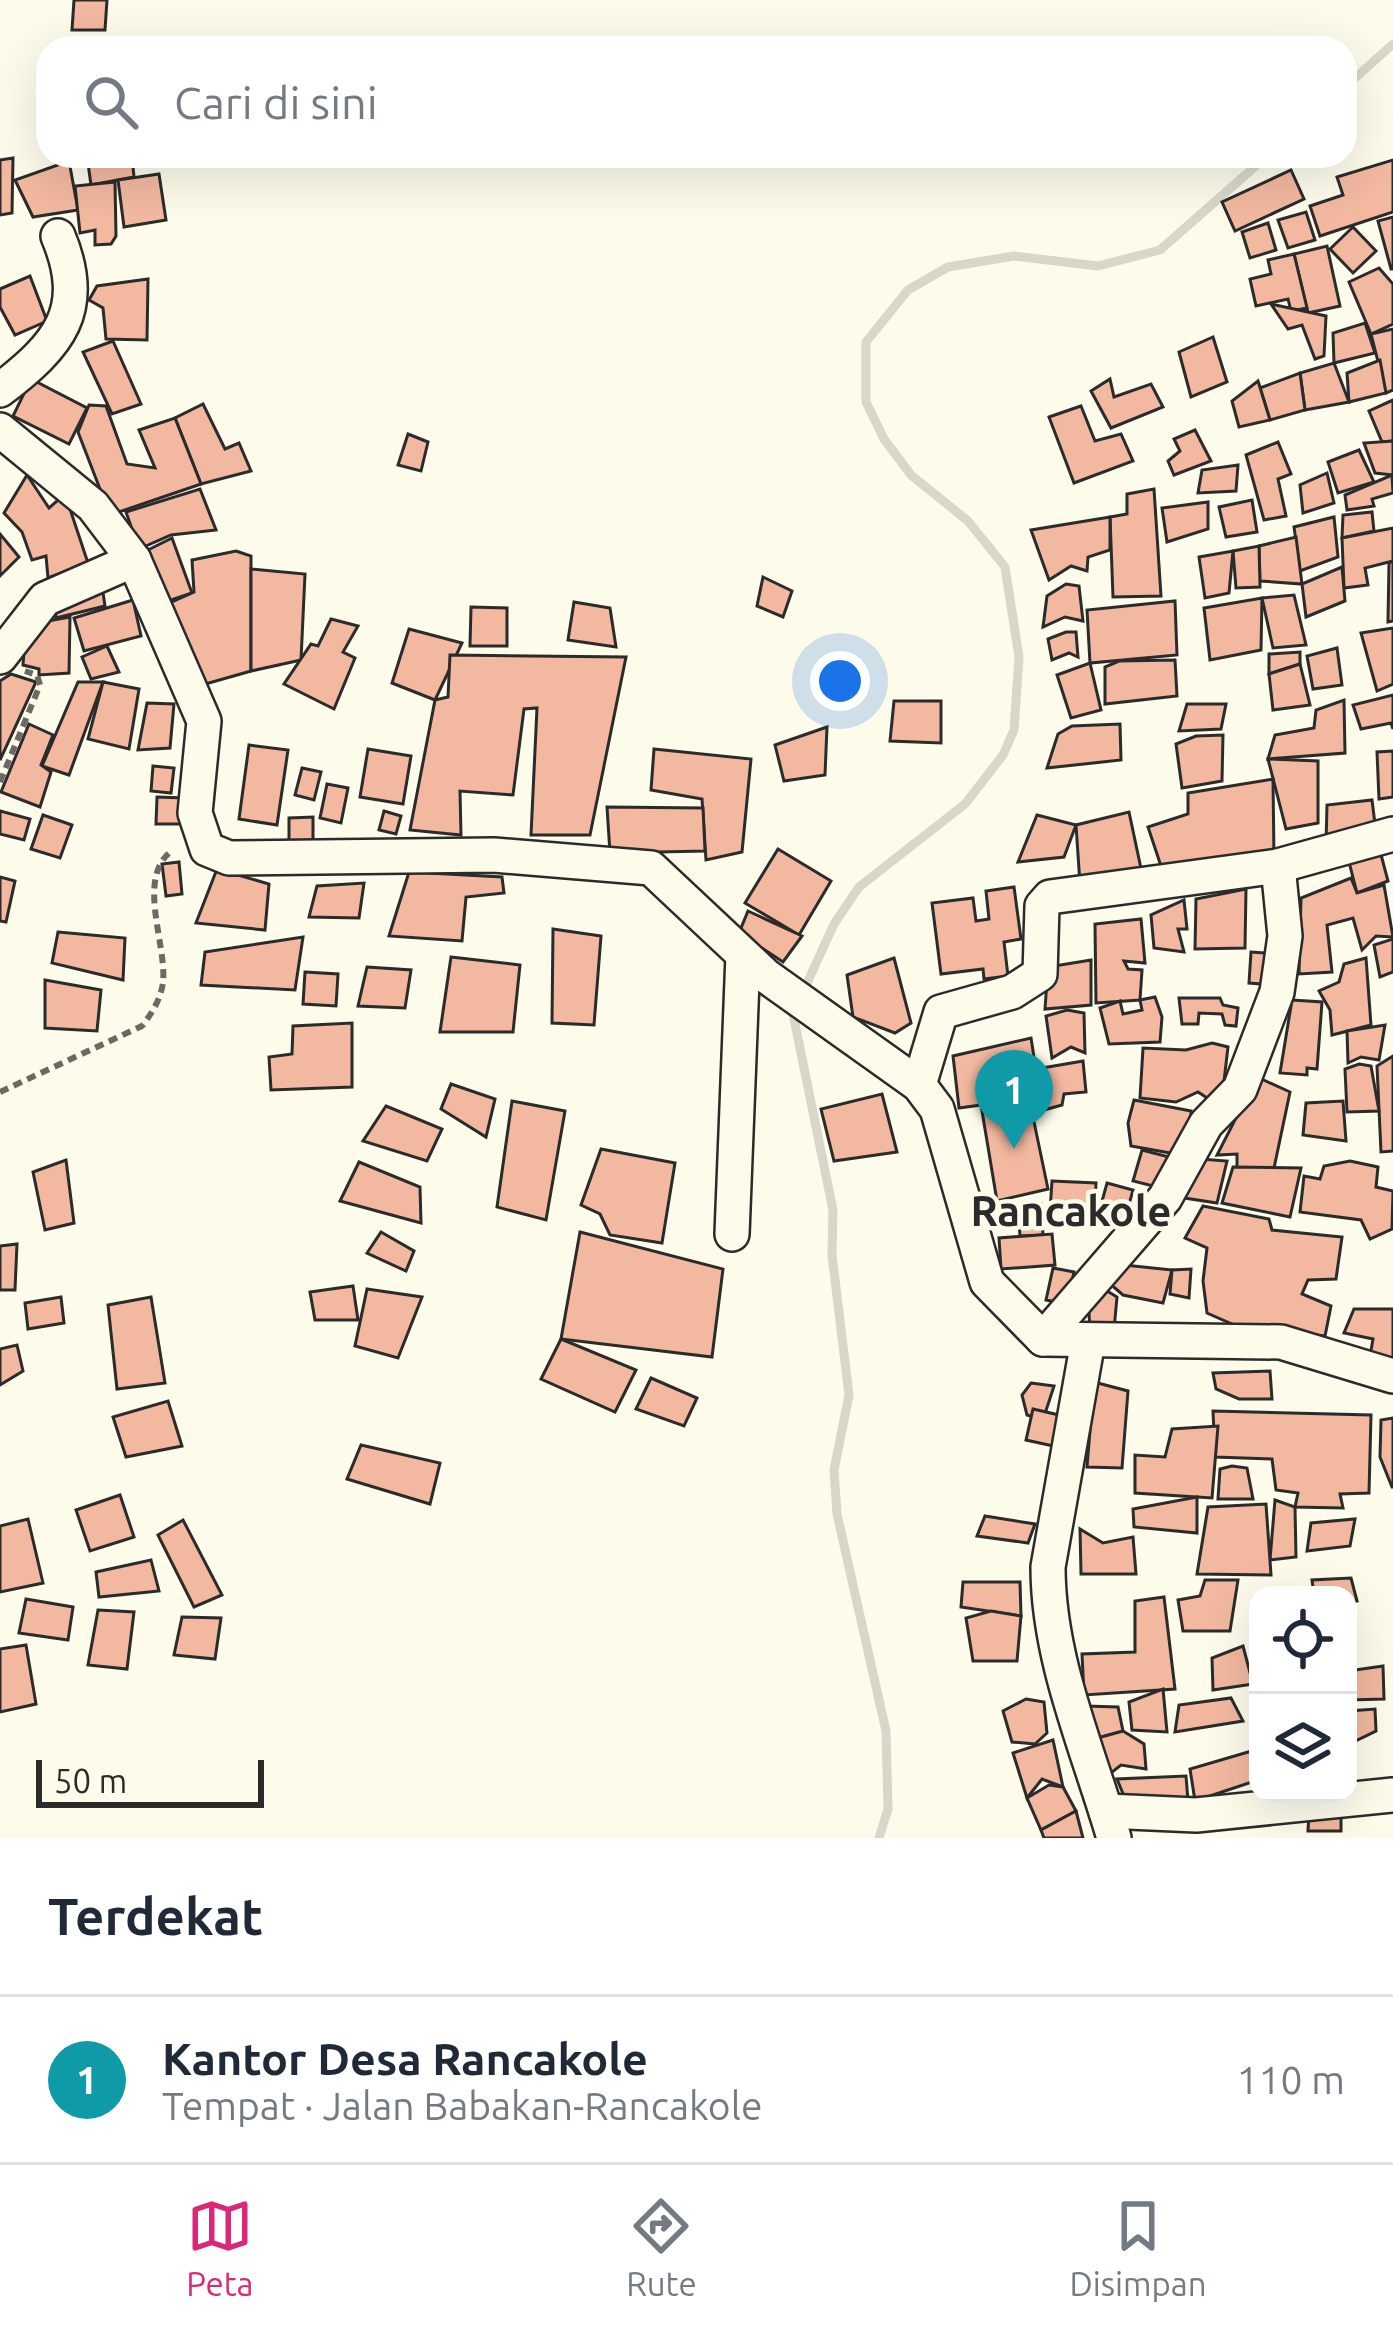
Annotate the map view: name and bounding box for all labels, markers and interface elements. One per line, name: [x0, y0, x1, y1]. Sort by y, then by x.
search box: [36, 36, 1357, 168]
icon: search: [78, 69, 144, 135]
text: Cari di sini: [174, 77, 378, 128]
your location: [810, 651, 870, 711]
pin: 1: [975, 1050, 1053, 1149]
district label: Rancakole: [970, 1187, 1172, 1234]
map controls: [1249, 1586, 1357, 1802]
button: locate: [1249, 1586, 1357, 1694]
button: layers: [1249, 1694, 1357, 1802]
scale bar: [36, 1754, 264, 1807]
text: 50 m: [54, 1762, 127, 1799]
text: Terdekat: [48, 1887, 263, 1945]
text: Kantor Desa Rancakole: [162, 2033, 648, 2084]
text: 1: [76, 2058, 98, 2101]
text: 110 m: [1236, 2058, 1345, 2101]
text: Tempat · Jalan Babakan-Rancakole: [162, 2084, 762, 2127]
tab: Peta: [186, 2193, 254, 2302]
tab: Rute: [626, 2193, 697, 2302]
tab: Disimpan: [1069, 2193, 1207, 2302]

